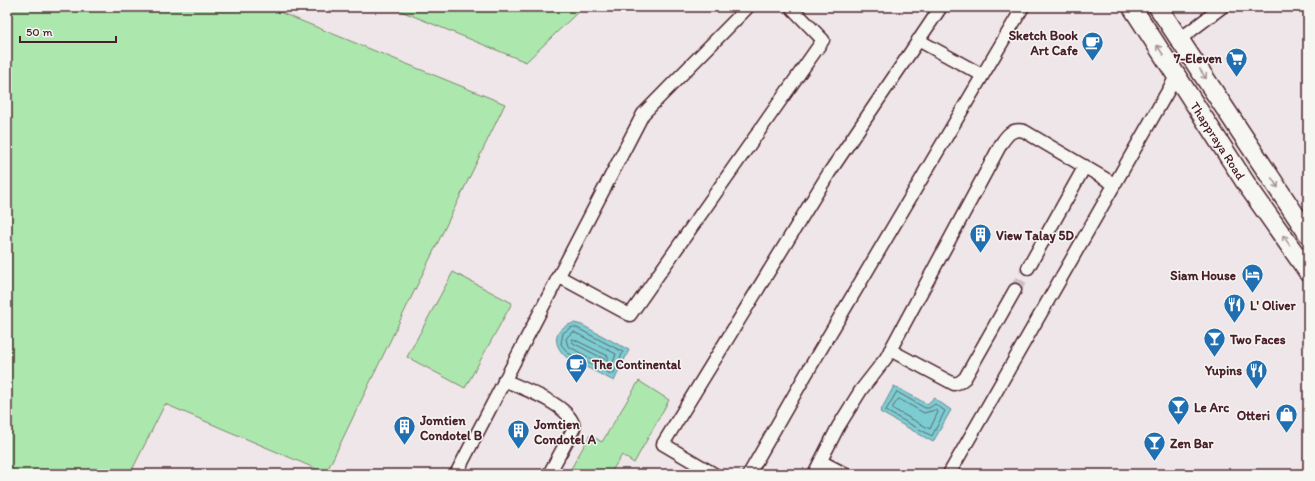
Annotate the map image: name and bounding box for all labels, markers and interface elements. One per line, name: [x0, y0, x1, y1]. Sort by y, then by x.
scale bar: [20, 18, 116, 44]
text: 50 m: [26, 25, 52, 39]
place label: Sketch Book Art Cafe: [1009, 28, 1078, 58]
cafe icon: Sketch Book Art Cafe: [1080, 29, 1106, 62]
one-way arrow: [1156, 44, 1164, 56]
supermarket icon: 7-Eleven: [1224, 45, 1250, 78]
place label: 7-Eleven: [1173, 51, 1223, 66]
one-way arrow: [1199, 68, 1207, 79]
street label: Thappraya Road: [1188, 99, 1249, 182]
one-way arrow: [1271, 177, 1279, 188]
building icon: View Talay 5D: [968, 222, 994, 255]
place label: View Talay 5D: [996, 228, 1074, 244]
one-way arrow: [1282, 235, 1290, 246]
hotel icon: Siam House: [1239, 262, 1265, 295]
place label: Siam House: [1170, 268, 1236, 283]
restaurant icon: L' Oliver: [1221, 292, 1247, 325]
place label: L' Oliver: [1250, 298, 1297, 313]
bar icon: Two Faces: [1202, 326, 1228, 359]
place label: Two Faces: [1229, 332, 1286, 347]
cafe icon: The Continental: [564, 351, 590, 384]
place label: The Continental: [591, 357, 681, 372]
restaurant icon: Yupins: [1244, 357, 1270, 390]
place label: Yupins: [1204, 363, 1242, 379]
bar icon: Le Arc: [1166, 394, 1192, 427]
place label: Le Arc: [1194, 400, 1229, 415]
shop icon: Otteri: [1273, 402, 1299, 435]
place label: Otteri: [1237, 408, 1270, 423]
place label: Jomtien Condotel B: [419, 413, 483, 443]
building icon: Jomtien Condotel B: [391, 414, 417, 447]
place label: Jomtien Condotel A: [533, 417, 597, 447]
building icon: Jomtien Condotel A: [505, 418, 531, 451]
bar icon: Zen Bar: [1142, 430, 1168, 463]
place label: Zen Bar: [1170, 436, 1214, 451]

